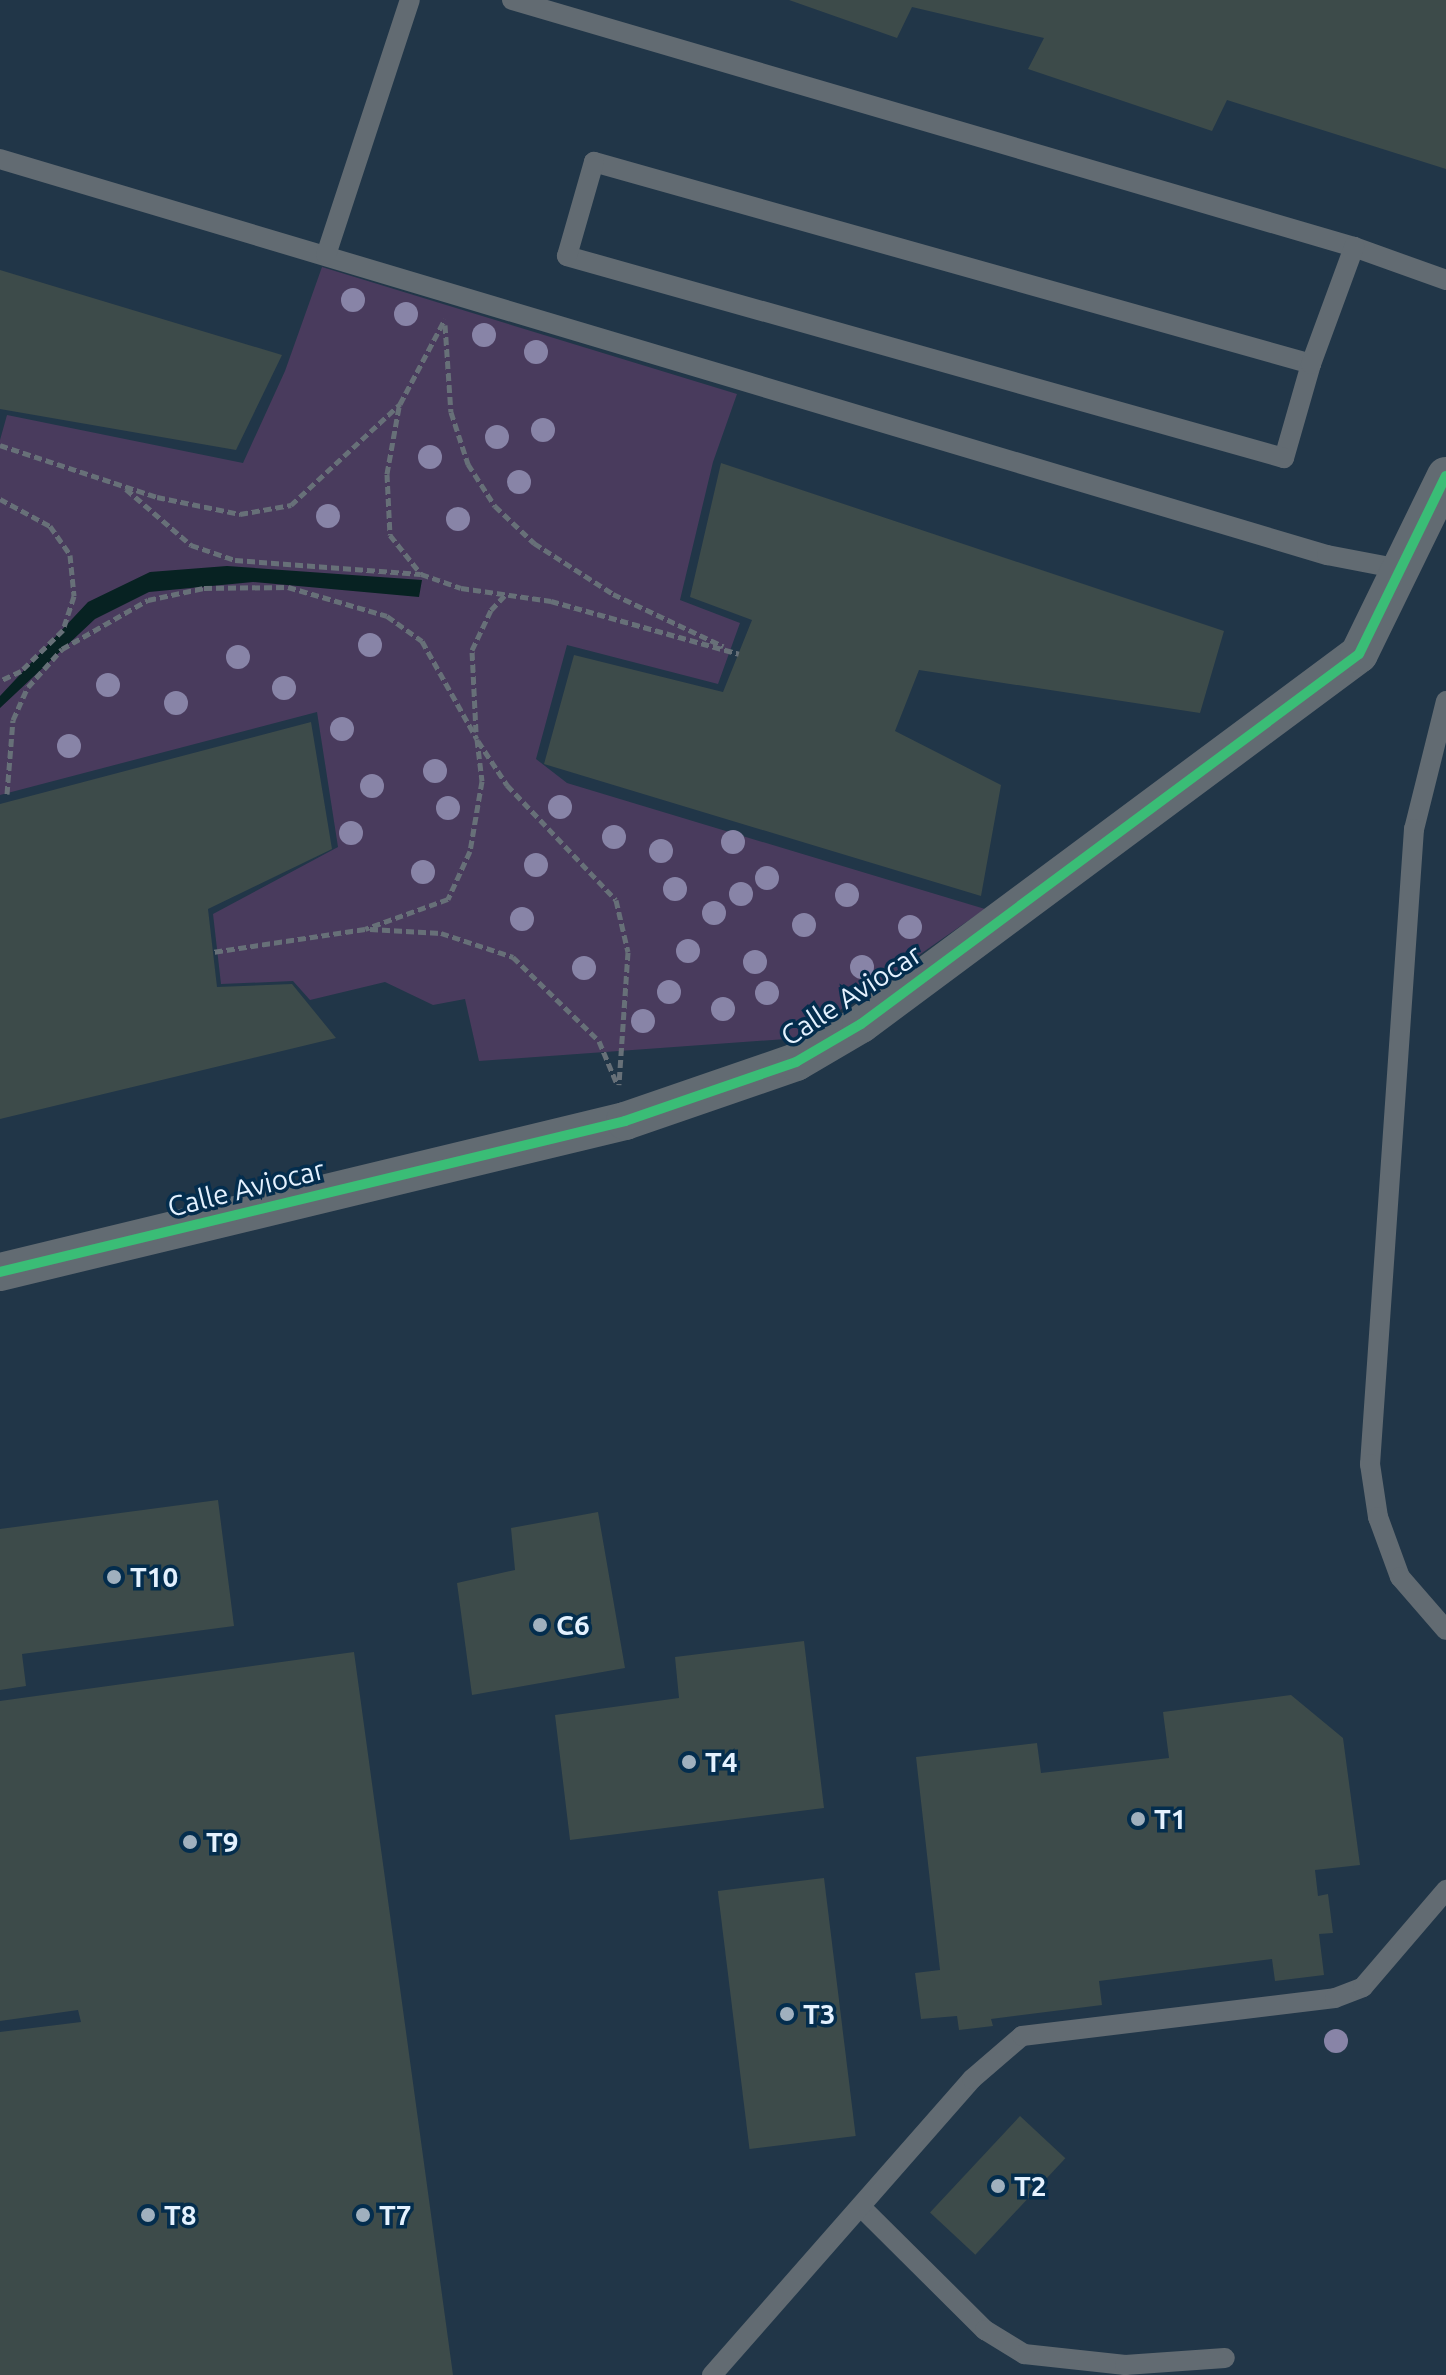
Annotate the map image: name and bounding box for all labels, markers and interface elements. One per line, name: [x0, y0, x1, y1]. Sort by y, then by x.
street label: Calle Aviocar: [774, 937, 928, 1053]
street label: Calle Aviocar: [164, 1152, 328, 1224]
place label: T10: [130, 1560, 178, 1594]
marker: T10: [105, 1568, 123, 1586]
place label: C6: [556, 1608, 590, 1642]
marker: C6: [531, 1616, 549, 1634]
place label: T4: [705, 1745, 738, 1779]
marker: T4: [680, 1753, 698, 1771]
place label: T1: [1154, 1802, 1187, 1836]
marker: T1: [1129, 1810, 1147, 1828]
place label: T9: [206, 1825, 239, 1859]
marker: T9: [181, 1833, 199, 1851]
place label: T3: [803, 1997, 836, 2031]
marker: T3: [778, 2005, 796, 2023]
place label: T2: [1014, 2169, 1047, 2203]
marker: T2: [989, 2177, 1007, 2195]
place label: T8: [164, 2198, 197, 2232]
place label: T7: [379, 2198, 412, 2232]
marker: T8: [139, 2206, 157, 2224]
marker: T7: [354, 2206, 372, 2224]

